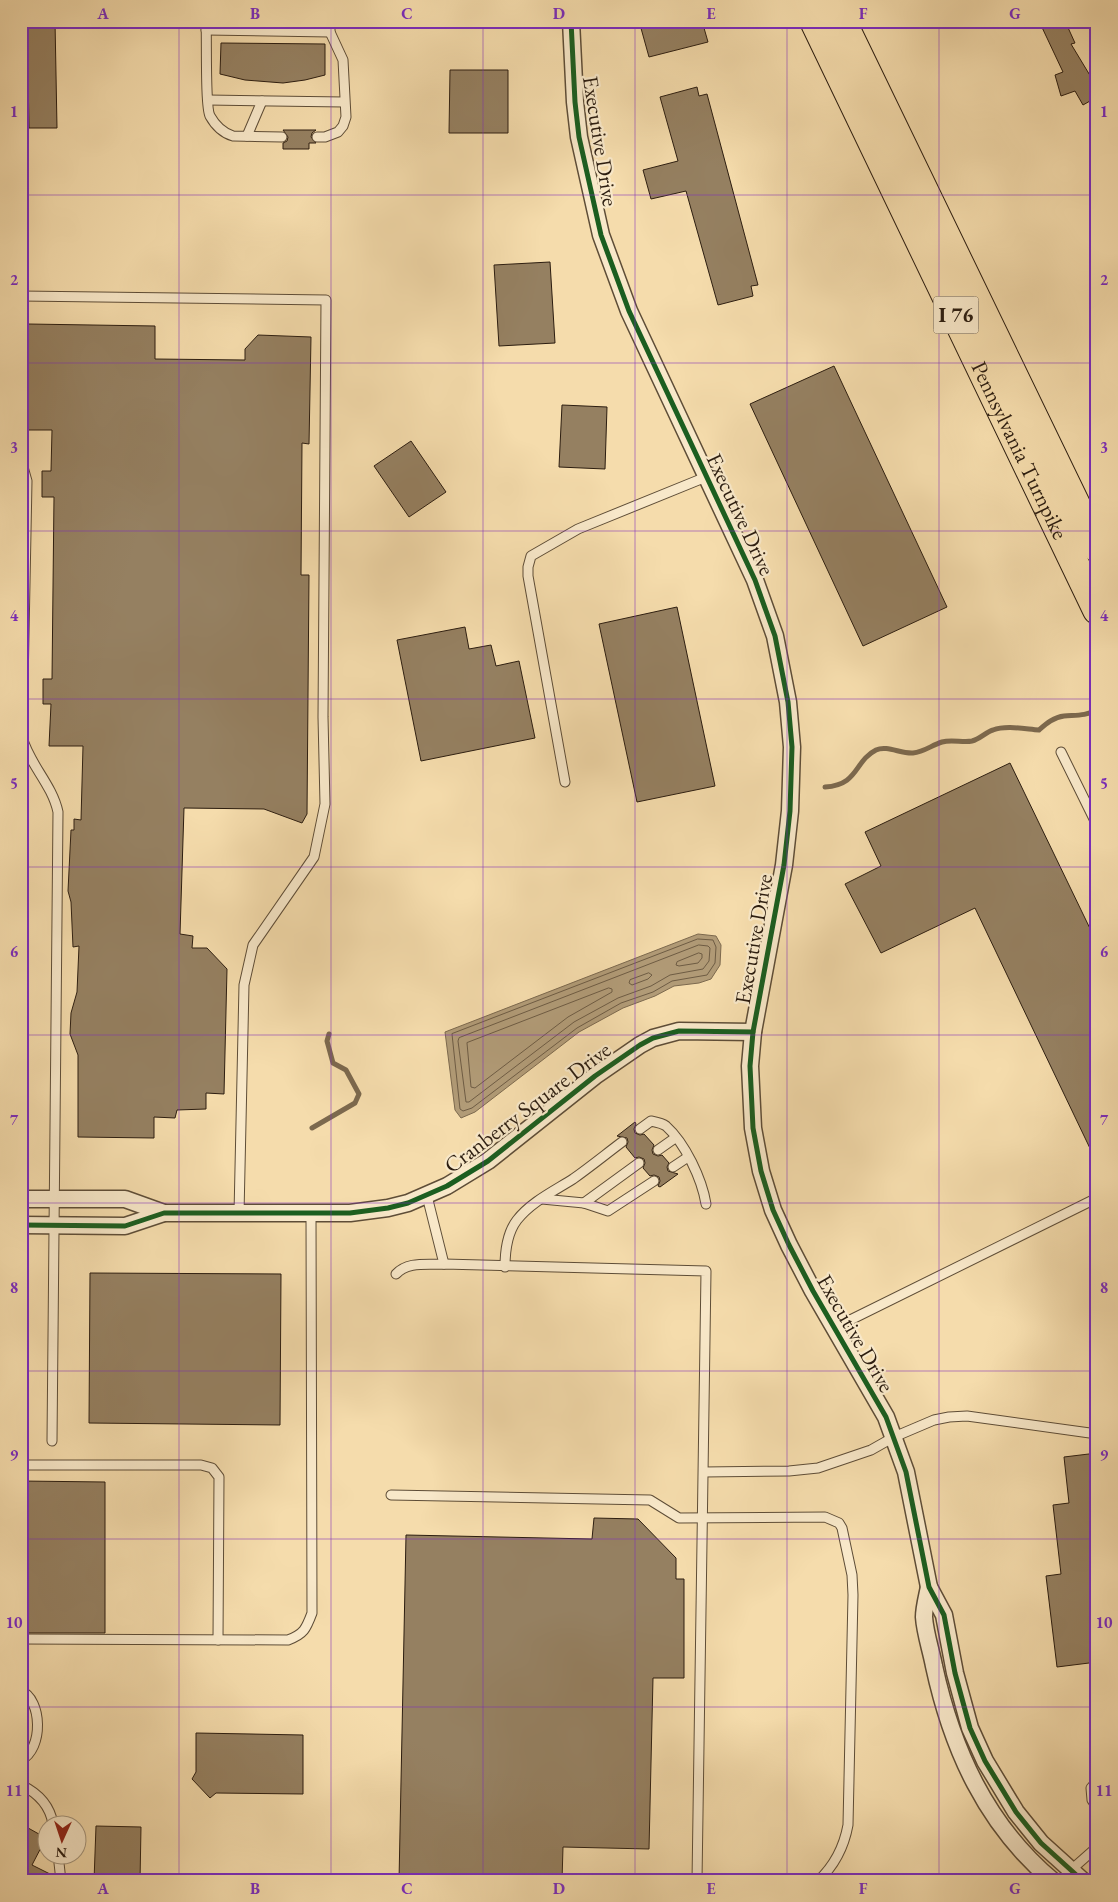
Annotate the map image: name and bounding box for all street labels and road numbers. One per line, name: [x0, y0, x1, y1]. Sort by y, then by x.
street label: Executive Drive: [576, 74, 625, 209]
road number: I 76: [934, 296, 978, 334]
street label: Pennsylvania Turnpike: [965, 357, 1075, 544]
street label: Executive Drive: [700, 448, 782, 580]
street label: Executive Drive: [728, 871, 779, 1006]
street label: Cranberry Square Drive: [438, 1035, 617, 1180]
street label: Executive Drive: [810, 1269, 901, 1398]

